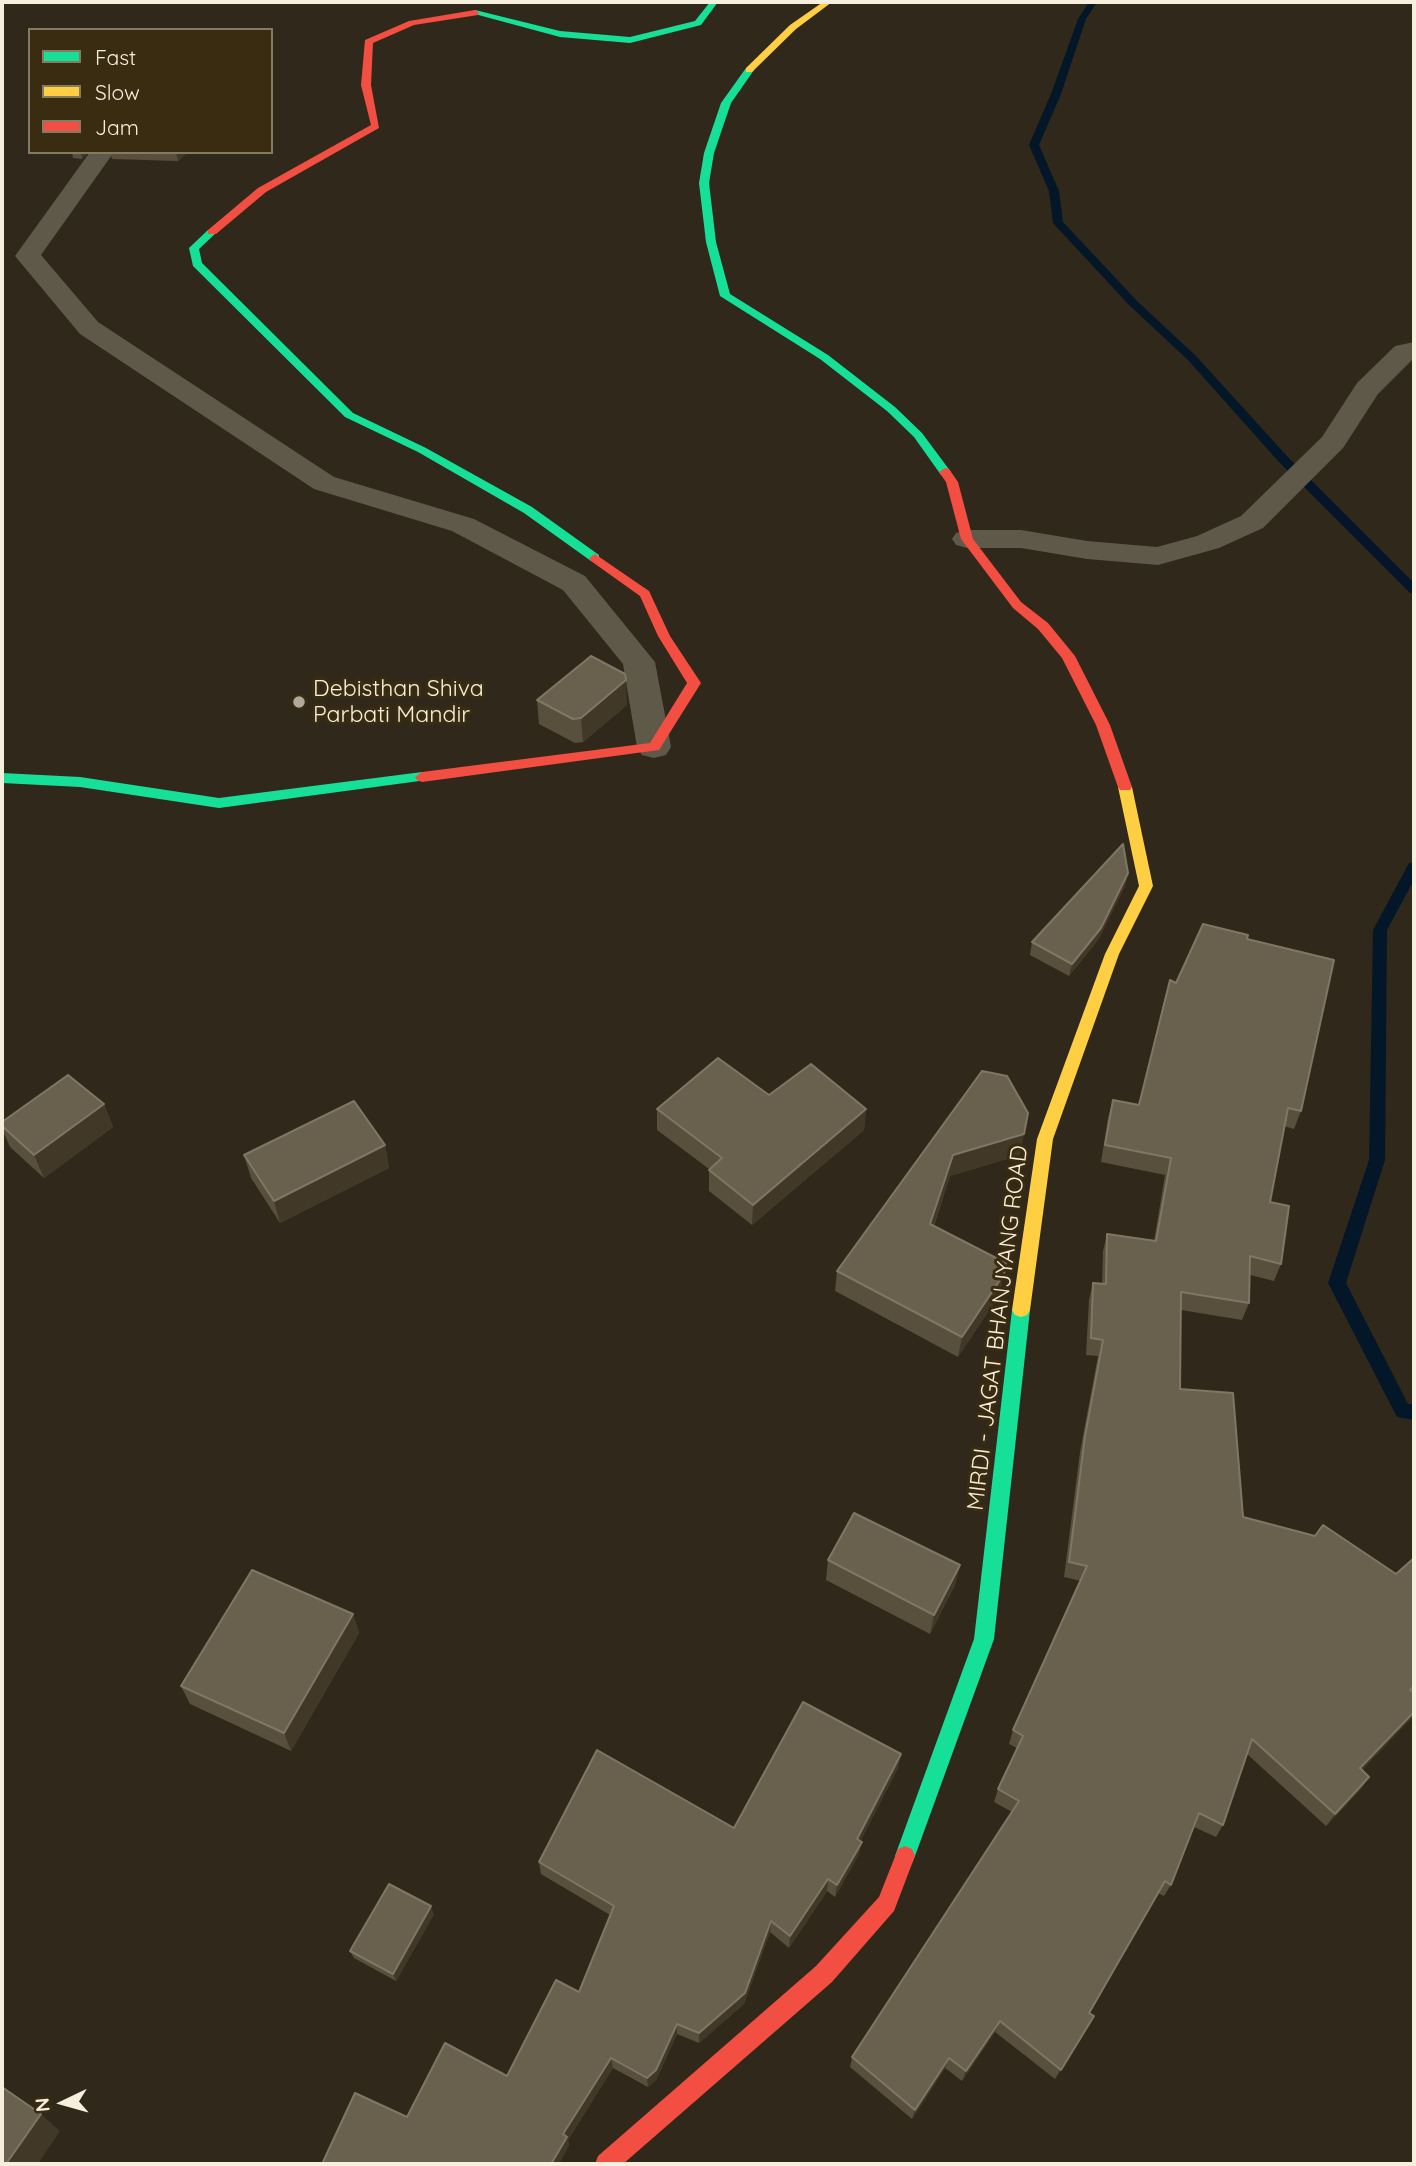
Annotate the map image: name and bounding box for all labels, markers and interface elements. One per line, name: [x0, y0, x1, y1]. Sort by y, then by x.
legend: [28, 28, 273, 154]
text: Fast: [95, 44, 136, 70]
text: Slow: [95, 79, 140, 105]
text: Jam: [95, 114, 139, 140]
place label: Debisthan Shiva Parbati Mandir: [313, 675, 484, 729]
marker: Debisthan Shiva Parbati Mandir: [291, 694, 307, 710]
street label: MIRDI - JAGAT BHANJYANG ROAD: [962, 1144, 1034, 1512]
north arrow: [28, 2068, 98, 2138]
text: N: [30, 2097, 55, 2113]

